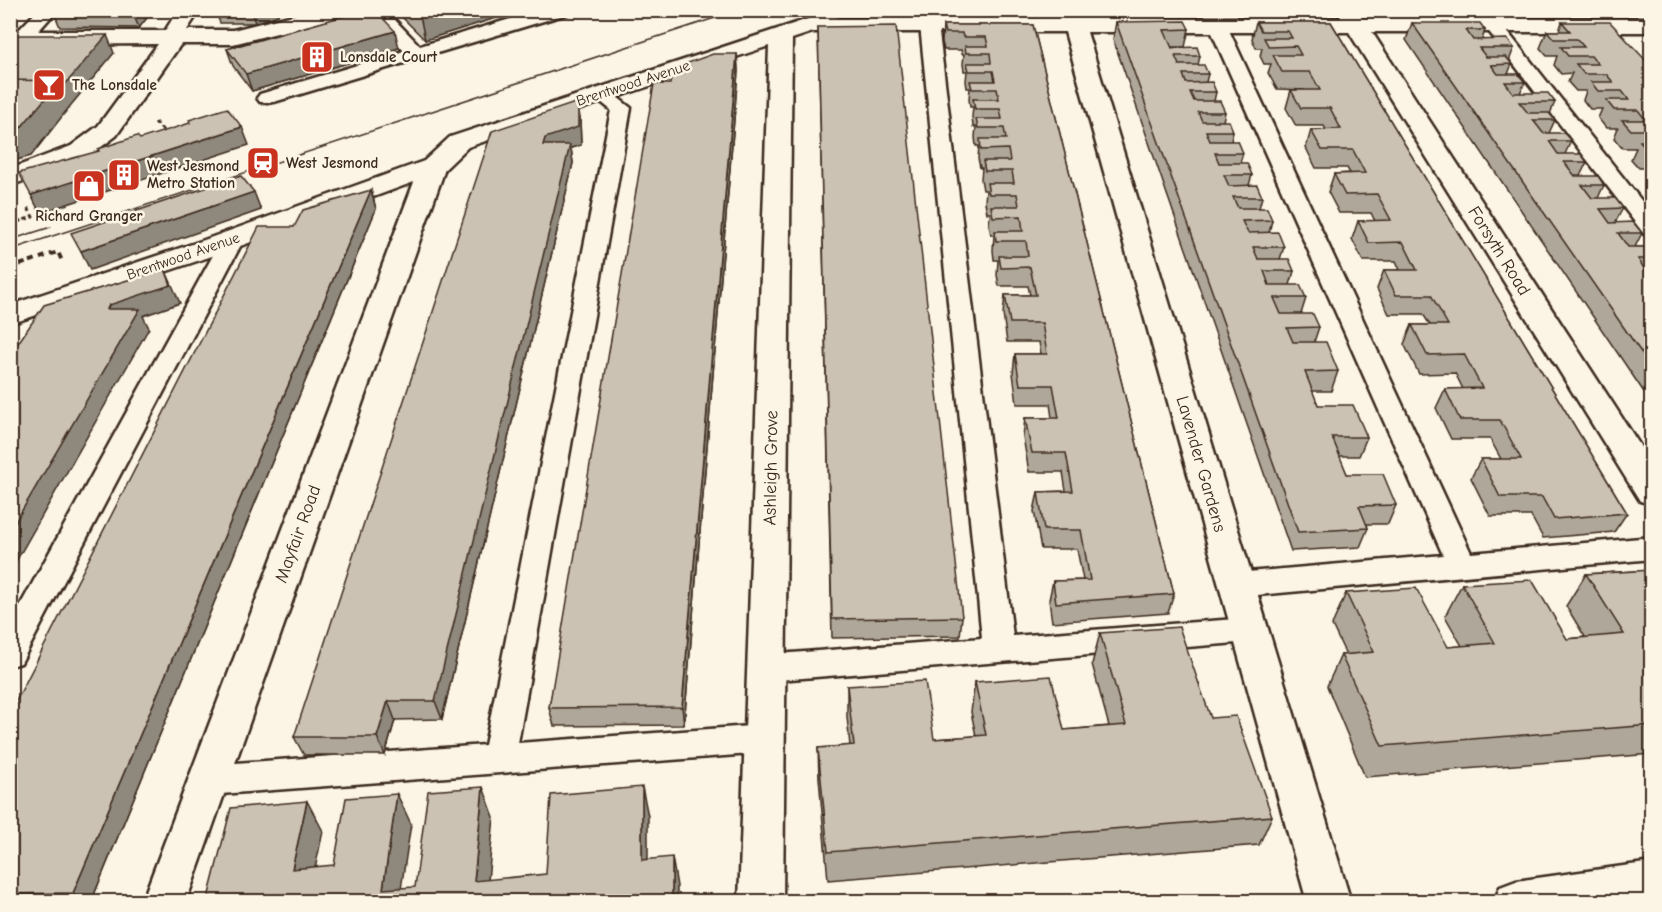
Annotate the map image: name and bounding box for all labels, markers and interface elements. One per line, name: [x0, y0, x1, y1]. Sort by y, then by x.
building icon: Lonsdale Court: [299, 39, 335, 75]
place label: Lonsdale Court: [340, 48, 438, 66]
street label: Brentwood Avenue: [574, 56, 692, 110]
bar icon: The Lonsdale: [31, 67, 67, 103]
place label: The Lonsdale: [72, 76, 157, 94]
station icon: West Jesmond: [245, 145, 281, 181]
place label: West Jesmond: [286, 154, 378, 172]
building icon: West Jesmond Metro Station: [106, 157, 142, 193]
place label: West Jesmond Metro Station: [147, 157, 239, 192]
shop icon: Richard Granger: [71, 168, 107, 204]
street label: Forsyth Road: [1463, 203, 1535, 299]
place label: Richard Granger: [35, 207, 143, 225]
street label: Brentwood Avenue: [124, 228, 242, 284]
street label: Lavender Gardens: [1172, 394, 1230, 534]
street label: Ashleigh Grove: [759, 410, 783, 526]
street label: Mayfair Road: [271, 482, 325, 586]

